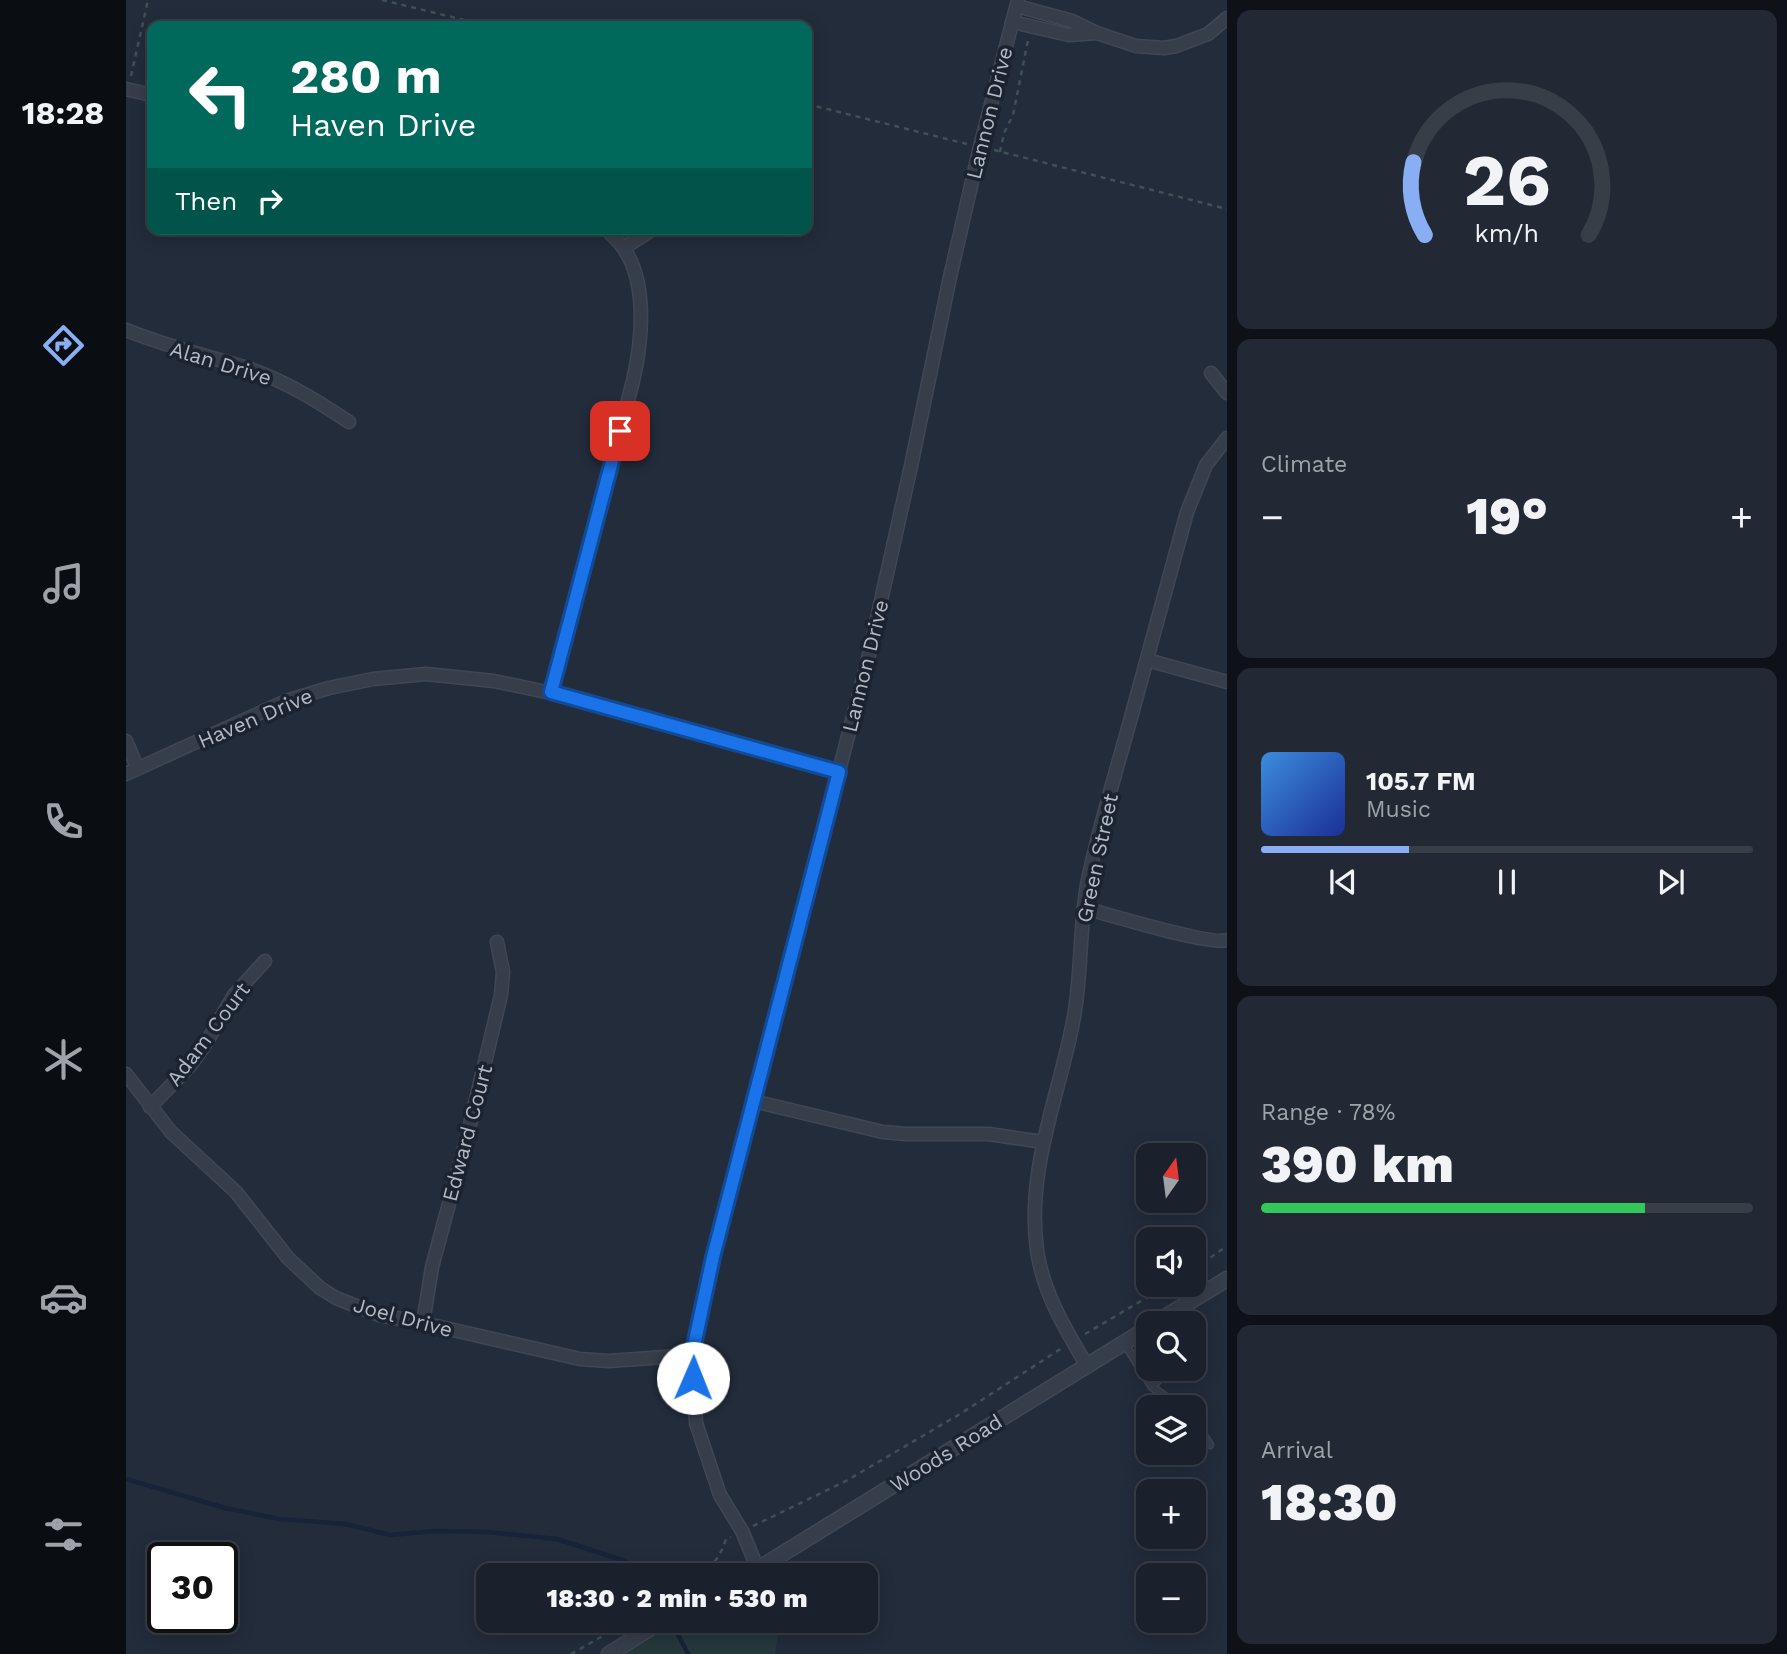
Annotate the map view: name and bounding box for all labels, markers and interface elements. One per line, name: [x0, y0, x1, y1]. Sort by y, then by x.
street label: Lannon Drive: [960, 44, 1018, 182]
text: 280 m: [290, 47, 442, 105]
icon: left: [175, 49, 266, 140]
text: 18:28: [22, 94, 104, 132]
text: Haven Drive: [290, 106, 476, 144]
text: 26: [1463, 138, 1551, 224]
icon: right: [251, 182, 289, 220]
text: Then: [175, 186, 237, 216]
text: km/h: [1475, 219, 1539, 248]
icon: directions: [39, 321, 88, 370]
street label: Alan Drive: [167, 336, 275, 390]
pin: [590, 401, 650, 461]
icon: arrive: [601, 412, 639, 450]
text: Climate: [1261, 451, 1347, 478]
text: 19°: [1466, 486, 1548, 547]
text: −: [1261, 495, 1284, 539]
text: +: [1730, 495, 1753, 539]
icon: music: [39, 559, 88, 608]
street label: Lannon Drive: [836, 597, 894, 735]
street label: Haven Drive: [194, 683, 316, 753]
text: 105.7 FM: [1366, 766, 1476, 796]
street label: Green Street: [1071, 791, 1123, 925]
text: Music: [1366, 796, 1431, 823]
icon: phone: [39, 797, 88, 846]
icon: previous: [1324, 863, 1362, 901]
icon: pause: [1488, 863, 1526, 901]
icon: next: [1652, 863, 1690, 901]
street label: Adam Court: [161, 977, 255, 1090]
icon: climate: [39, 1035, 88, 1084]
street label: Edward Court: [437, 1062, 497, 1204]
text: Range · 78%: [1261, 1099, 1395, 1126]
text: 390 km: [1261, 1134, 1454, 1195]
north arrow: [1136, 1143, 1206, 1213]
map controls: [1136, 1143, 1206, 1633]
button: sound: [1136, 1227, 1206, 1297]
icon: car: [39, 1273, 88, 1322]
street label: Joel Drive: [351, 1292, 455, 1342]
button: search: [1136, 1311, 1206, 1381]
position arrow: [656, 1341, 730, 1415]
button: layers: [1136, 1395, 1206, 1465]
street label: Woods Road: [885, 1409, 1007, 1497]
text: Arrival: [1261, 1437, 1333, 1464]
text: 18:30: [1261, 1472, 1398, 1533]
button: +: [1136, 1479, 1206, 1549]
icon: filters: [39, 1510, 88, 1559]
speed limit sign: 30: [147, 1542, 238, 1633]
button: −: [1136, 1563, 1206, 1633]
text: 18:30 · 2 min · 530 m: [546, 1583, 808, 1613]

